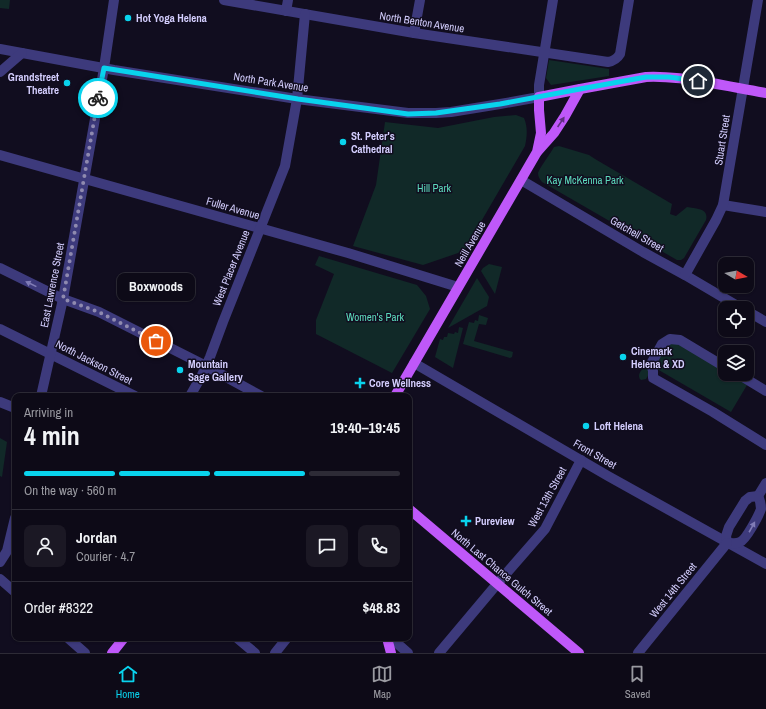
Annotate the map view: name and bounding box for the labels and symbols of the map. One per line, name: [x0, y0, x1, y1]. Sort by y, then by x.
street label: North Benton Avenue: [379, 8, 465, 36]
place label: Hot Yoga Helena: [136, 11, 207, 25]
marker: Hot Yoga Helena: [123, 13, 133, 23]
pin: [681, 64, 715, 98]
street label: North Park Avenue: [233, 69, 309, 95]
place label: Grandstreet Theatre: [8, 70, 59, 97]
marker: Grandstreet Theatre: [62, 78, 72, 88]
courier: [78, 78, 118, 118]
street label: Stuart Street: [711, 113, 733, 166]
one-way arrow: [557, 117, 565, 128]
place label: St. Peter's Cathedral: [351, 129, 395, 156]
marker: St. Peter's Cathedral: [338, 137, 348, 147]
park label: Kay McKenna Park: [546, 173, 624, 187]
park label: Hill Park: [417, 181, 452, 195]
street label: Fuller Avenue: [205, 194, 261, 222]
street label: Getchell Street: [608, 213, 667, 255]
street label: Neill Avenue: [451, 219, 489, 269]
street label: West Placer Avenue: [209, 228, 253, 308]
street label: East Lawrence Street: [37, 241, 67, 329]
north arrow: [718, 257, 754, 293]
callout: Boxwoods: [117, 273, 195, 301]
one-way arrow: [26, 280, 37, 287]
park label: Women's Park: [346, 310, 405, 324]
pin: [139, 324, 173, 358]
street label: North Jackson Street: [53, 337, 135, 388]
place label: Cinemark Helena & XD: [631, 344, 685, 371]
marker: Cinemark Helena & XD: [618, 352, 628, 362]
place label: Mountain Sage Gallery: [188, 357, 243, 384]
marker: Mountain Sage Gallery: [175, 365, 185, 375]
place label: Core Wellness: [369, 376, 431, 390]
marker: Core Wellness: [354, 377, 366, 389]
place label: Loft Helena: [594, 419, 643, 433]
marker: Loft Helena: [581, 421, 591, 431]
street label: Front Street: [571, 436, 620, 472]
street label: West 13th Street: [525, 464, 570, 530]
place label: Pureview: [475, 514, 515, 528]
marker: Pureview: [460, 515, 472, 527]
one-way arrow: [748, 521, 755, 532]
street label: North Last Chance Gulch Street: [449, 526, 556, 619]
street label: West 14th Street: [646, 559, 700, 620]

